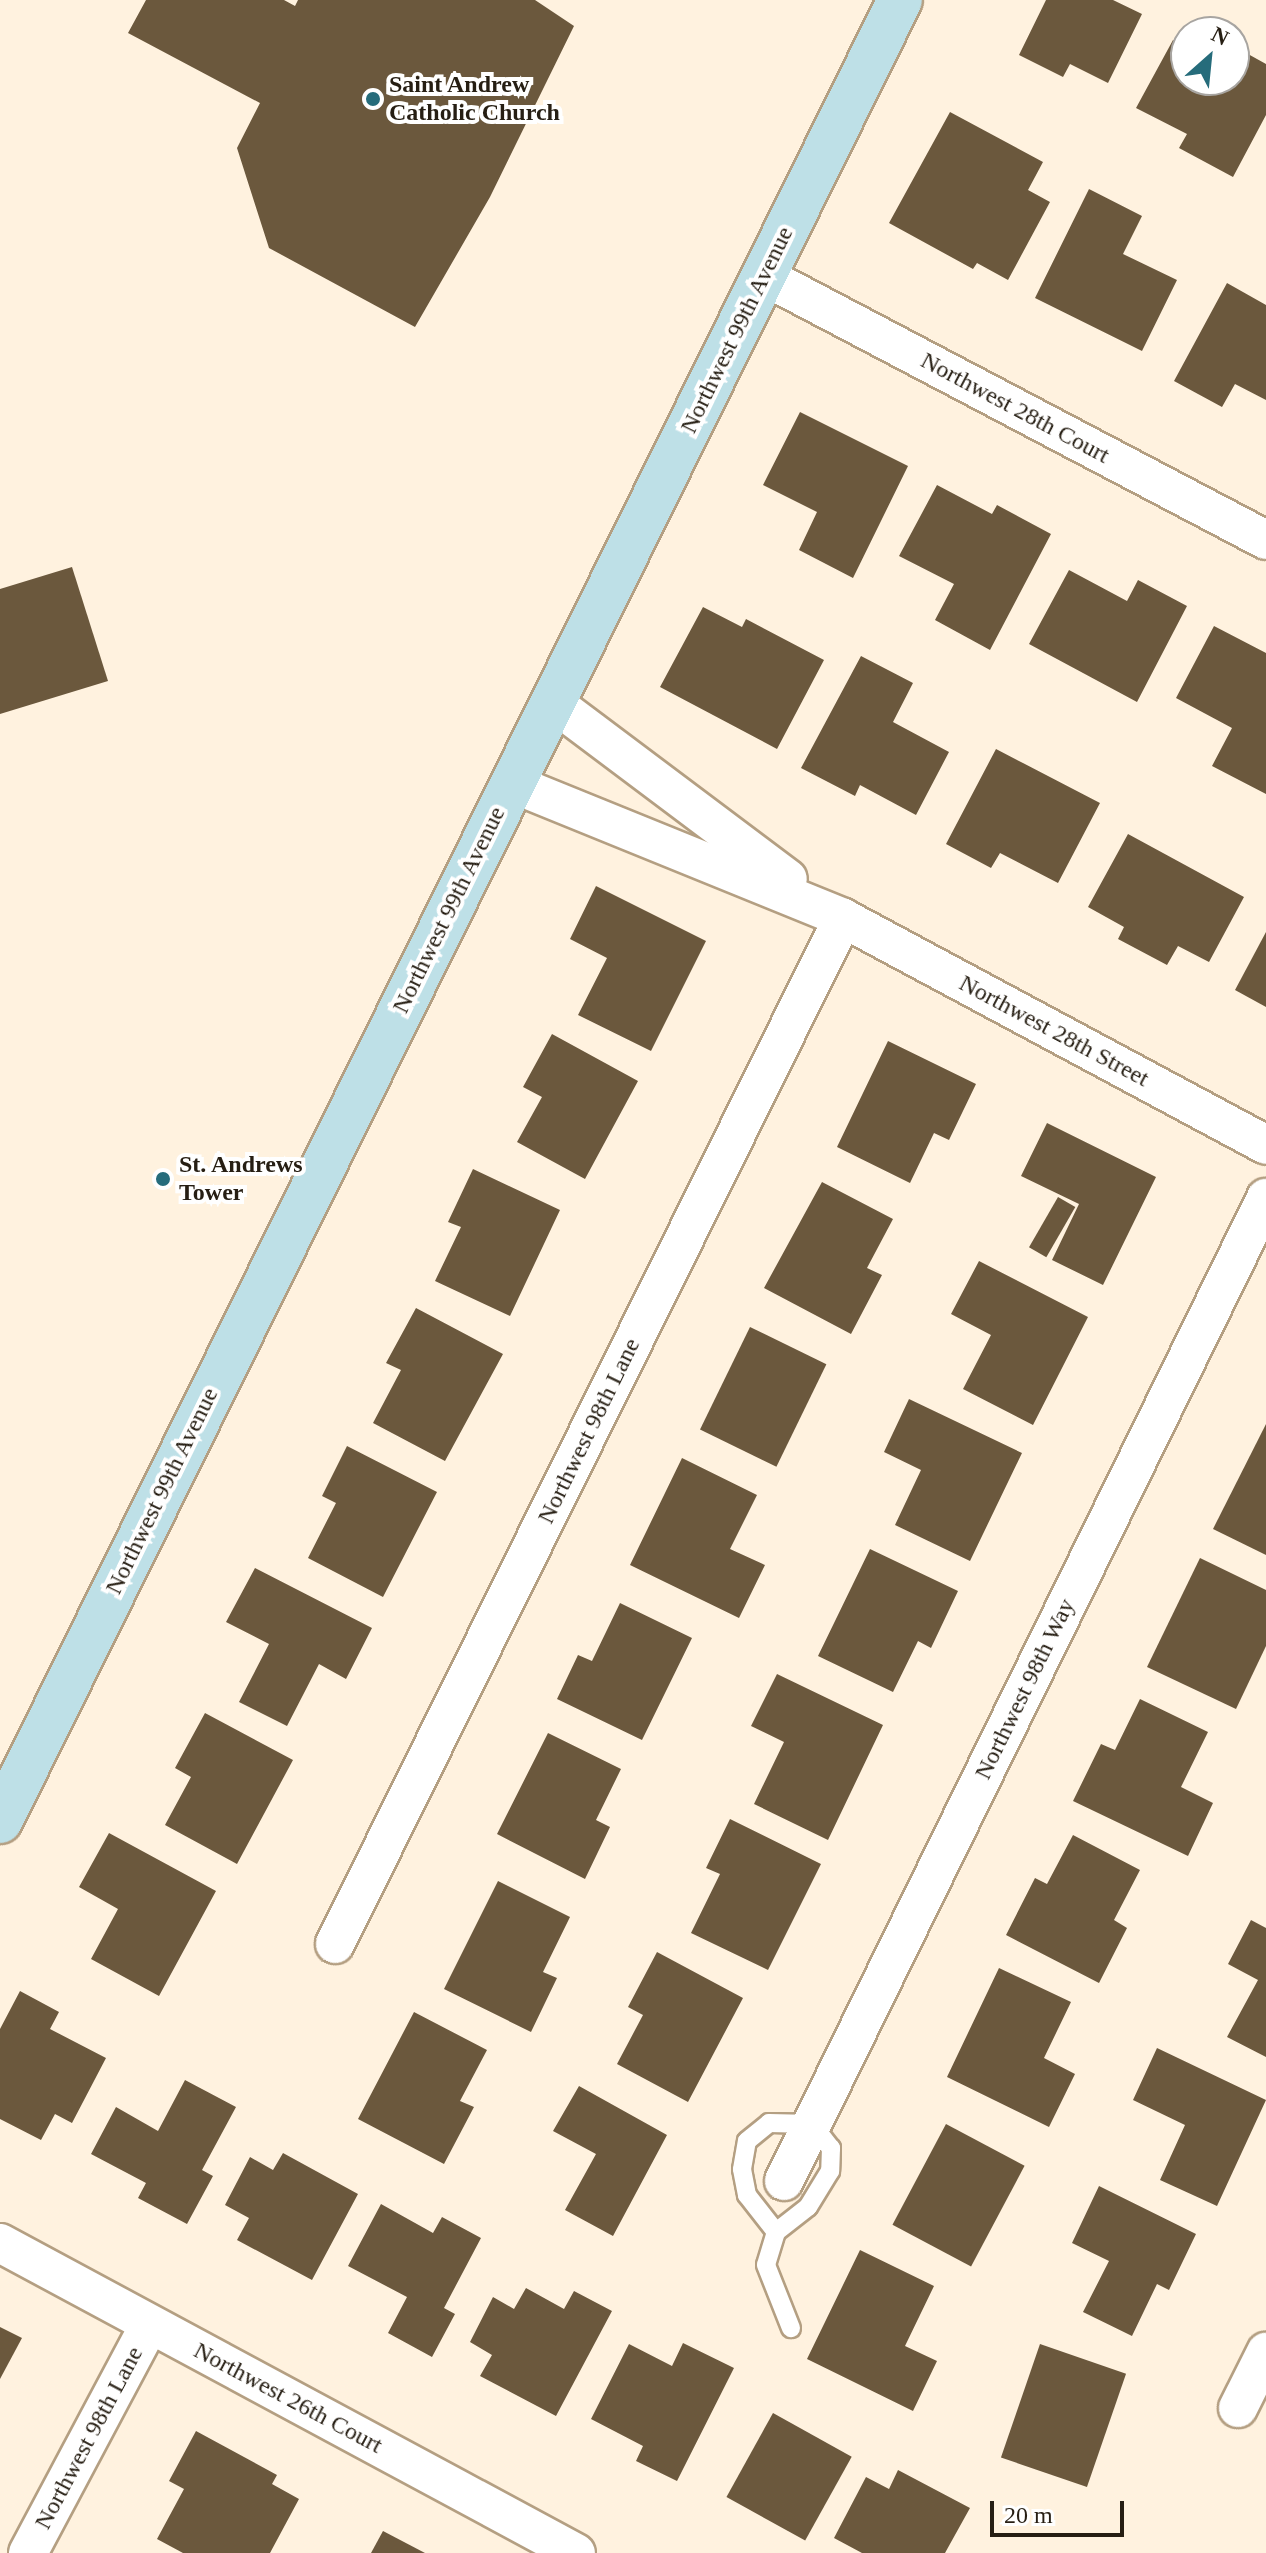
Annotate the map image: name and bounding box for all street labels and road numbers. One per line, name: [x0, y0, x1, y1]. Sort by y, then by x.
street label: Northwest 99th Avenue: [674, 221, 800, 439]
street label: Northwest 28th Court: [916, 346, 1114, 470]
street label: Northwest 99th Avenue: [386, 801, 512, 1019]
street label: Northwest 28th Street: [954, 969, 1154, 1093]
street label: Northwest 98th Lane: [532, 1334, 646, 1528]
street label: Northwest 99th Avenue: [99, 1382, 225, 1600]
street label: Northwest 98th Way: [969, 1594, 1081, 1784]
street label: Northwest 26th Court: [189, 2336, 387, 2460]
street label: Northwest 98th Lane: [29, 2342, 149, 2534]

